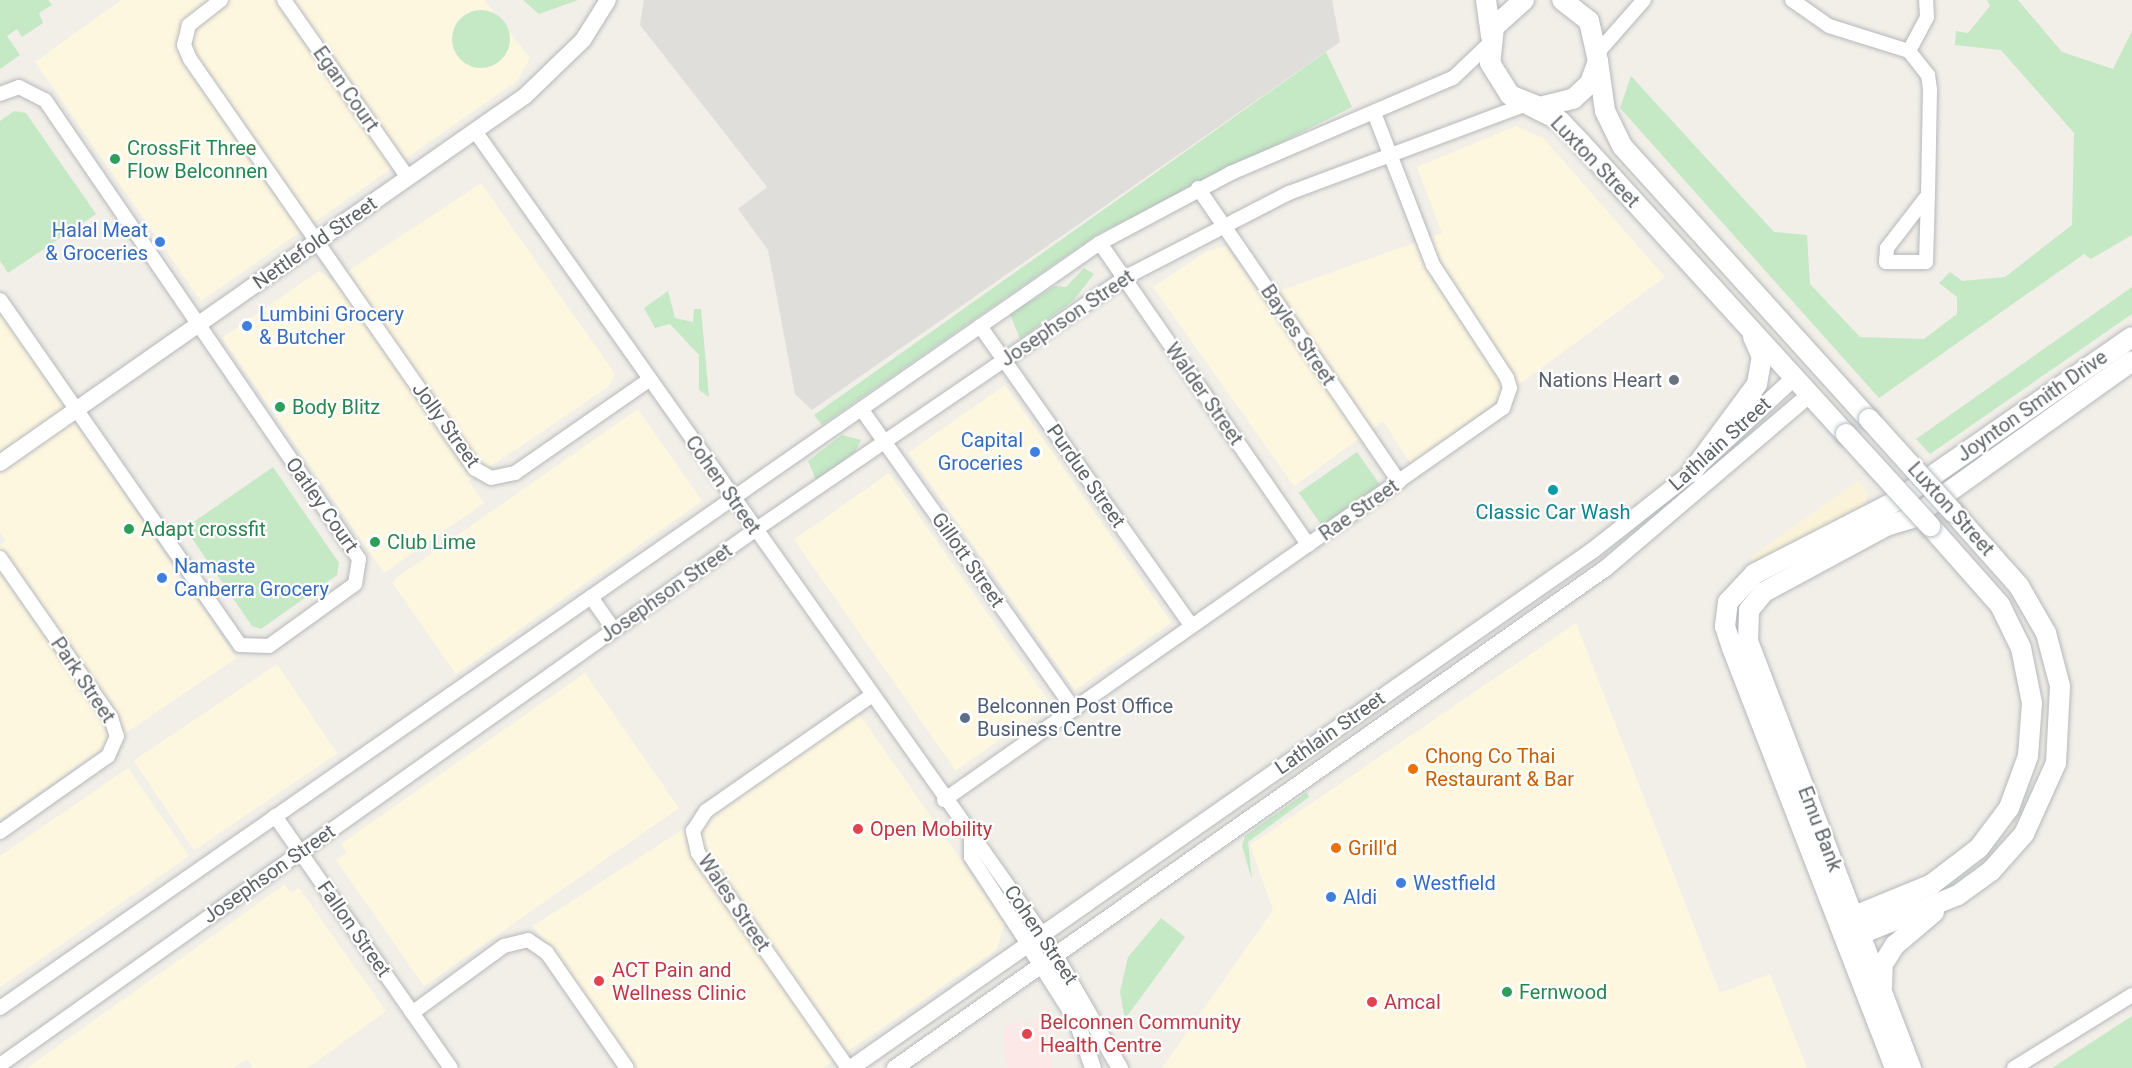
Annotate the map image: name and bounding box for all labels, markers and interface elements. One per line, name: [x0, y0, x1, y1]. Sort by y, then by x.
street label: Egan Court: [308, 42, 384, 136]
street label: Luxton Street: [1545, 111, 1645, 213]
place label: CrossFit Three Flow Belconnen: [127, 136, 268, 183]
marker: CrossFit Three Flow Belconnen: [108, 152, 122, 166]
street label: Nettlefold Street: [248, 191, 382, 295]
place label: Halal Meat & Groceries: [45, 219, 148, 266]
marker: Halal Meat & Groceries: [153, 235, 167, 249]
street label: Josephson Street: [996, 264, 1138, 372]
street label: Bayles Street: [1256, 280, 1340, 390]
place label: Lumbini Grocery & Butcher: [259, 302, 404, 349]
marker: Lumbini Grocery & Butcher: [240, 319, 254, 333]
street label: Walder Street: [1160, 338, 1248, 450]
street label: Joynton Smith Drive: [1952, 345, 2112, 467]
place label: Nations Heart: [1538, 368, 1662, 392]
marker: Nations Heart: [1667, 373, 1681, 387]
street label: Jolly Street: [407, 378, 485, 472]
street label: Lathlain Street: [1664, 392, 1776, 496]
place label: Body Blitz: [292, 395, 380, 419]
marker: Body Blitz: [273, 400, 287, 414]
street label: Purdue Street: [1042, 420, 1130, 532]
place label: Capital Groceries: [938, 428, 1023, 475]
street label: Cohen Street: [680, 431, 766, 539]
marker: Capital Groceries: [1028, 445, 1042, 459]
street label: Oatley Court: [281, 453, 363, 557]
street label: Luxton Street: [1903, 457, 1999, 561]
street label: Rae Street: [1315, 474, 1403, 546]
marker: Classic Car Wash: [1546, 483, 1560, 497]
place label: Classic Car Wash: [1476, 500, 1630, 524]
street label: Gillott Street: [927, 508, 1009, 612]
place label: Adapt crossfit: [141, 517, 266, 541]
marker: Adapt crossfit: [122, 522, 136, 536]
place label: Club Lime: [387, 530, 476, 554]
marker: Club Lime: [368, 535, 382, 549]
street label: Josephson Street: [595, 538, 737, 648]
place label: Namaste Canberra Grocery: [174, 554, 329, 601]
marker: Namaste Canberra Grocery: [155, 571, 169, 585]
street label: Park Street: [46, 633, 120, 727]
street label: Lathlain Street: [1270, 686, 1390, 780]
place label: Belconnen Post Office Business Centre: [977, 694, 1173, 741]
marker: Belconnen Post Office Business Centre: [958, 711, 972, 725]
place label: Chong Co Thai Restaurant & Bar: [1425, 745, 1574, 792]
marker: Chong Co Thai Restaurant & Bar: [1406, 762, 1420, 776]
street label: Emu Bank: [1793, 783, 1847, 875]
place label: Open Mobility: [870, 817, 992, 841]
street label: Josephson Street: [198, 819, 340, 929]
marker: Open Mobility: [851, 822, 865, 836]
place label: Grill'd: [1348, 836, 1397, 860]
marker: Grill'd: [1329, 841, 1343, 855]
street label: Wales Street: [693, 850, 775, 956]
place label: Westfield: [1413, 871, 1496, 895]
street label: Fallon Street: [312, 876, 396, 982]
marker: Westfield: [1394, 876, 1408, 890]
street label: Cohen Street: [999, 881, 1083, 989]
place label: Aldi: [1343, 885, 1377, 909]
marker: Aldi: [1324, 890, 1338, 904]
place label: ACT Pain and Wellness Clinic: [612, 958, 746, 1005]
marker: ACT Pain and Wellness Clinic: [590, 972, 608, 990]
place label: Fernwood: [1519, 980, 1607, 1004]
marker: Fernwood: [1500, 985, 1514, 999]
place label: Amcal: [1384, 990, 1441, 1014]
marker: Amcal: [1365, 995, 1379, 1009]
place label: Belconnen Community Health Centre: [1040, 1011, 1241, 1058]
marker: Belconnen Community Health Centre: [1018, 1025, 1036, 1043]

